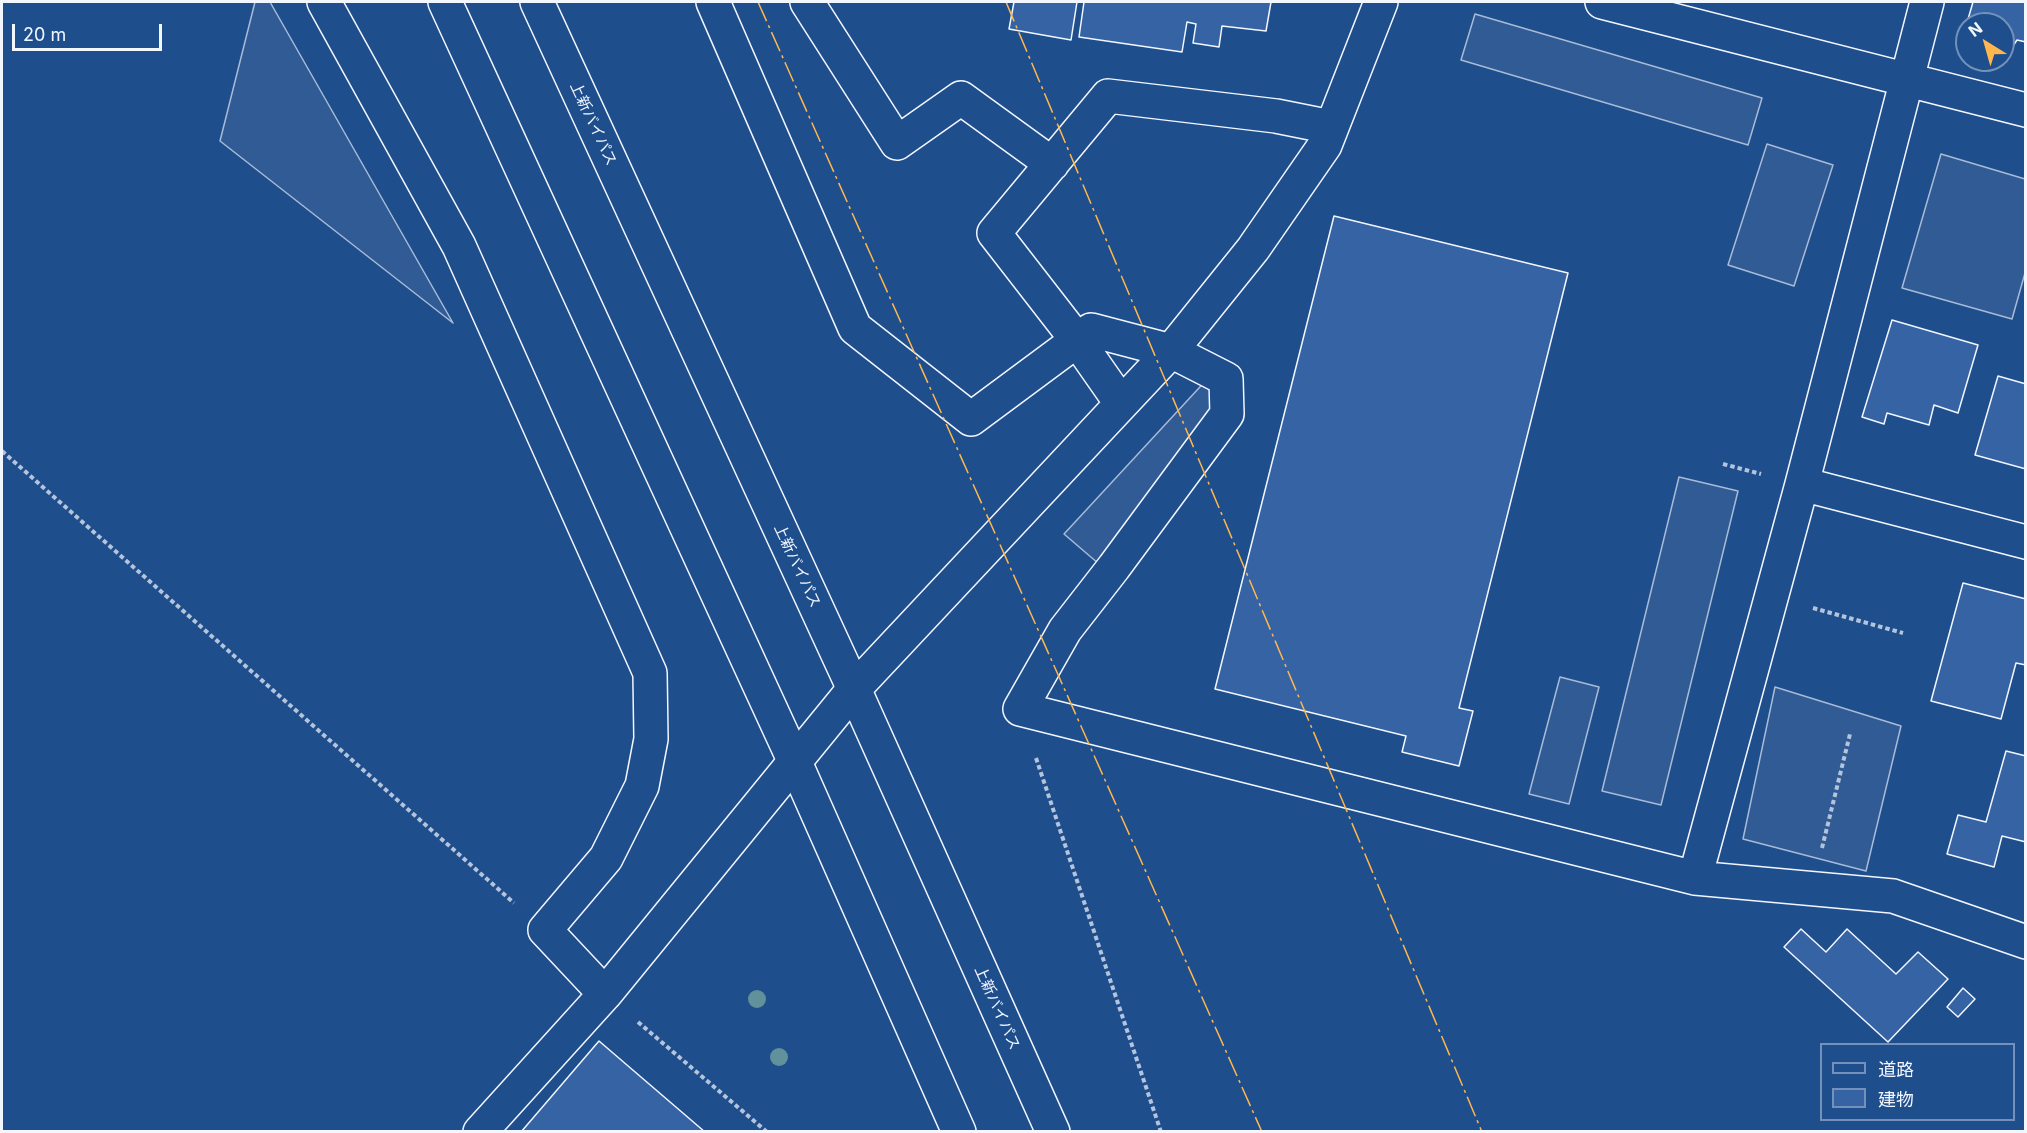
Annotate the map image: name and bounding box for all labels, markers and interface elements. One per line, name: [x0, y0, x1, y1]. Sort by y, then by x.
scale bar: [15, 12, 165, 50]
north arrow: [1955, 12, 2015, 72]
text: N: [1964, 18, 1986, 41]
text: 20 m: [23, 24, 66, 45]
street label: 上新バイパス: [566, 79, 620, 169]
street label: 上新バイパス: [770, 521, 824, 611]
street label: 上新バイパス: [970, 963, 1024, 1053]
legend: [1820, 1043, 2015, 1121]
text: 道路: [1878, 1059, 1914, 1080]
text: 建物: [1878, 1089, 1914, 1110]

